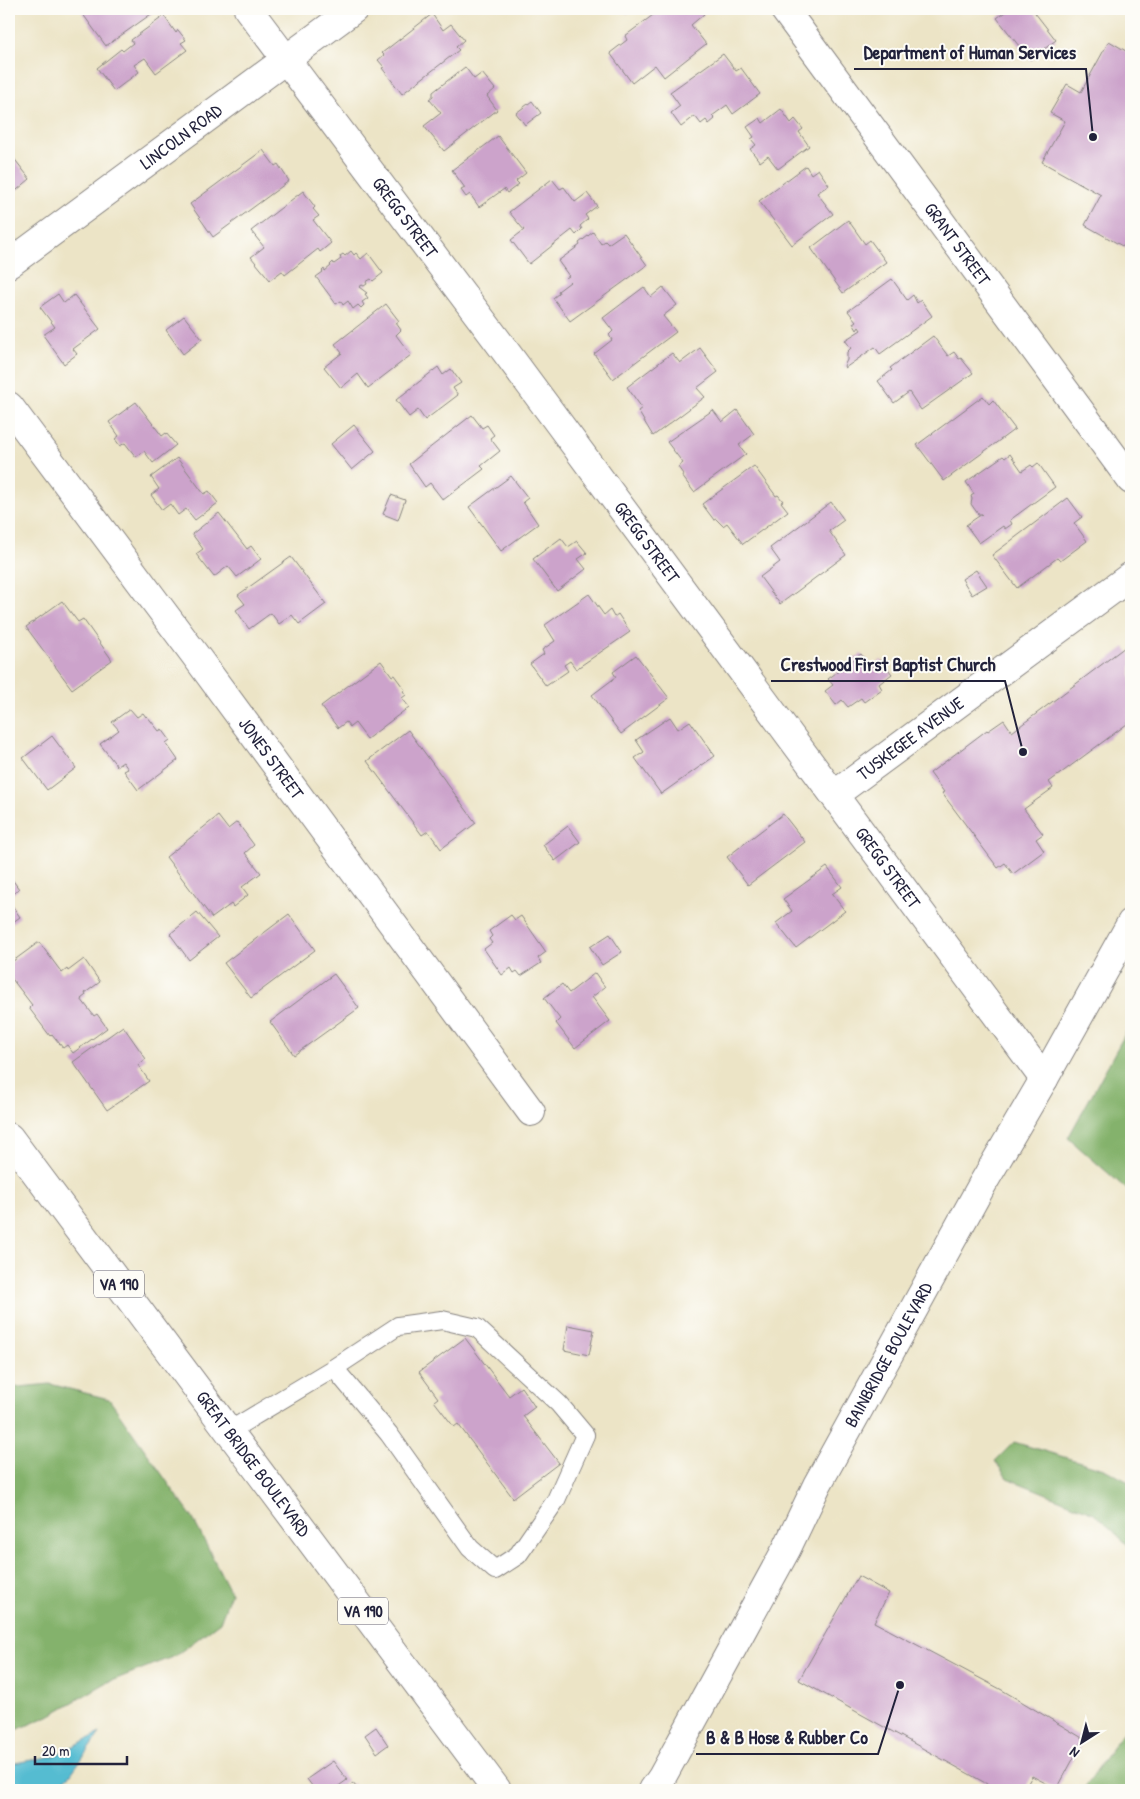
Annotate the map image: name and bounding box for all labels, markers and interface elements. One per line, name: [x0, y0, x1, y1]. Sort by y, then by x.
callout: Department of Human Services: [854, 35, 1086, 69]
text: Department of Human Services: [864, 39, 1077, 66]
street label: LINCOLN ROAD: [135, 97, 227, 175]
street label: GREGG STREET: [367, 172, 444, 263]
street label: GRANT STREET: [919, 197, 997, 291]
street label: GREGG STREET: [609, 496, 686, 588]
callout: Crestwood First Baptist Church: [771, 647, 1005, 681]
text: Crestwood First Baptist Church: [781, 651, 995, 678]
street label: TUSKEGEE AVENUE: [852, 690, 969, 786]
street label: JONES STREET: [233, 712, 310, 804]
street label: GREGG STREET: [850, 822, 927, 914]
road number: VA 190: [94, 1270, 144, 1298]
street label: BAINBRIDGE BOULEVARD: [838, 1277, 938, 1432]
street label: GREAT BRIDGE BOULEVARD: [191, 1385, 317, 1542]
road number: VA 190: [338, 1598, 388, 1624]
north arrow: [1058, 1716, 1108, 1766]
callout: B & B Hose & Rubber Co: [696, 1720, 878, 1754]
text: B & B Hose & Rubber Co: [706, 1724, 868, 1750]
scale bar: [35, 1734, 128, 1766]
text: 20 m: [42, 1740, 69, 1761]
text: N: [1065, 1743, 1083, 1763]

